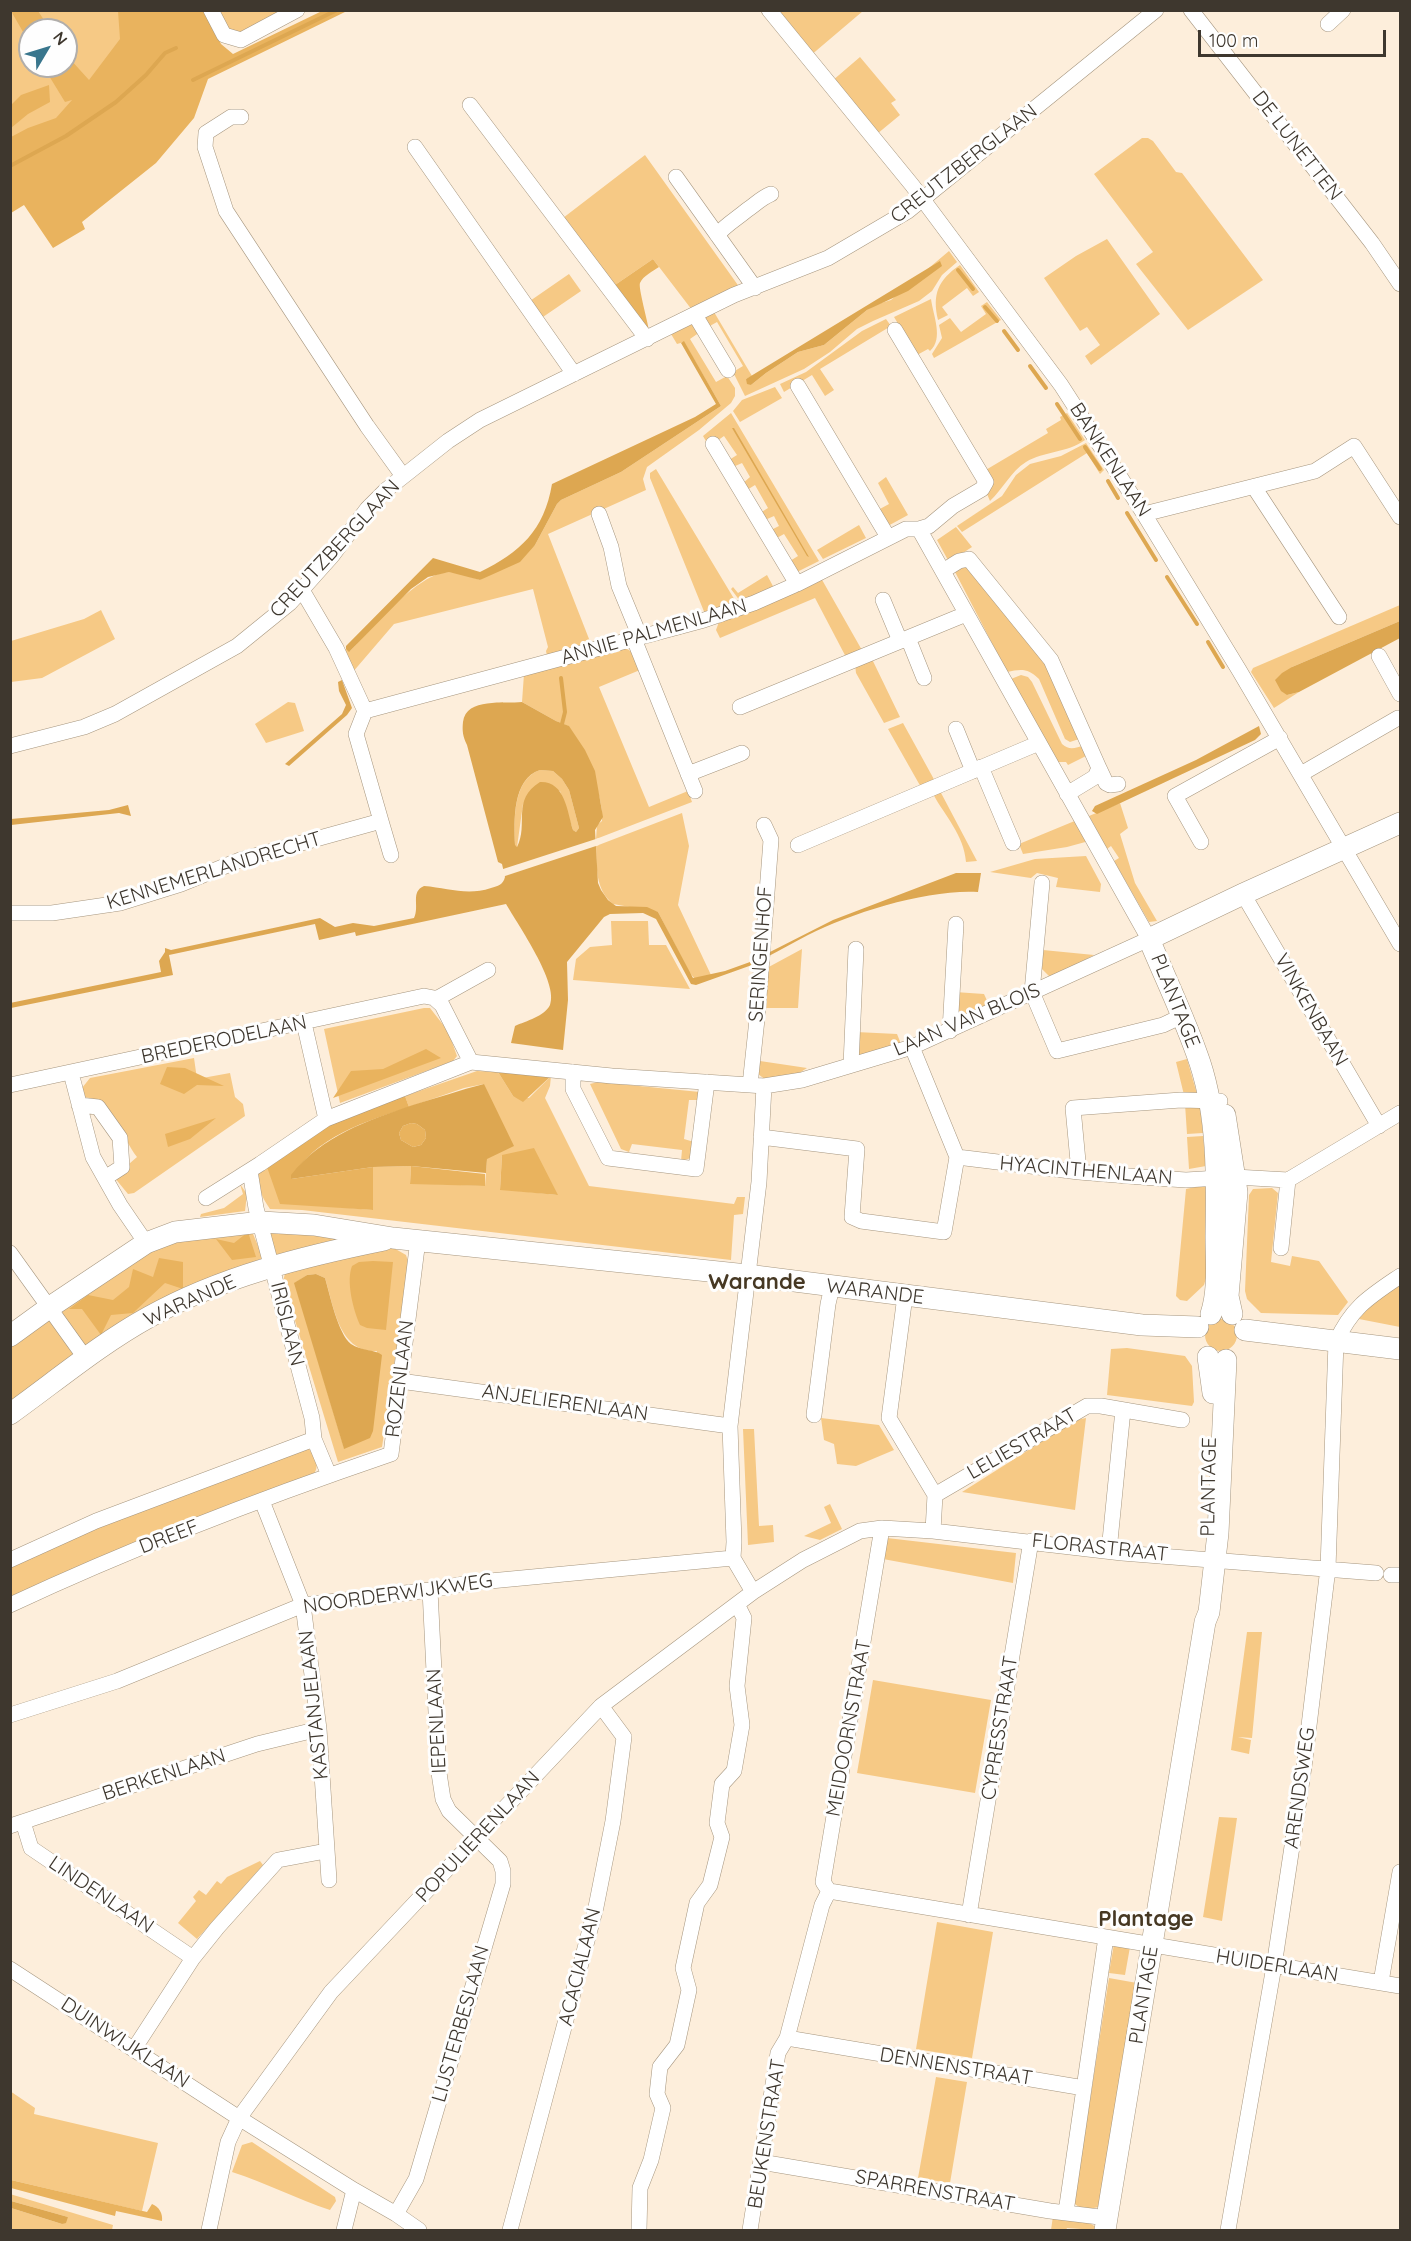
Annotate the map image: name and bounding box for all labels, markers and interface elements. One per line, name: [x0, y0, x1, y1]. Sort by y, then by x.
north arrow: [18, 18, 78, 78]
scale bar: [1201, 18, 1388, 56]
text: N: [49, 27, 72, 49]
text: 100 m: [1209, 29, 1258, 52]
street label: DE LUNETTEN: [1247, 86, 1347, 206]
street label: CREUTZBERGLAAN: [886, 99, 1042, 229]
street label: BANKENLAAN: [1064, 399, 1156, 521]
street label: CREUTZBERGLAAN: [265, 475, 405, 623]
street label: ANNIE PALMENLAAN: [558, 594, 750, 670]
street label: KENNEMERLANDRECHT: [104, 827, 324, 915]
street label: SERINGENHOF: [744, 885, 778, 1023]
street label: PLANTAGE: [1145, 950, 1205, 1052]
street label: VINKENBAAN: [1269, 950, 1353, 1070]
street label: LAAN VAN BLOIS: [890, 978, 1044, 1062]
street label: BREDERODELAAN: [139, 1011, 309, 1069]
street label: HYACINTHENLAAN: [998, 1151, 1174, 1191]
district label: Warande: [708, 1269, 806, 1295]
street label: WARANDE: [140, 1270, 240, 1332]
street label: WARANDE: [825, 1274, 925, 1310]
street label: IRISLAAN: [265, 1280, 309, 1368]
street label: ROZENLAAN: [381, 1319, 419, 1439]
street label: ANJELIERENLAAN: [480, 1379, 650, 1427]
street label: LELIESTRAAT: [963, 1403, 1081, 1485]
street label: PLANTAGE: [1196, 1437, 1222, 1537]
street label: DREEF: [136, 1515, 202, 1559]
street label: FLORASTRAAT: [1031, 1529, 1169, 1567]
street label: NOORDERWIJKWEG: [302, 1569, 494, 1619]
street label: KASTANJELAAN: [294, 1629, 334, 1781]
street label: MEIDOORNSTRAAT: [822, 1638, 876, 1818]
street label: CYPRESSTRAAT: [977, 1654, 1023, 1802]
street label: IEPENLAAN: [422, 1668, 452, 1774]
street label: ARENDSWEG: [1280, 1726, 1320, 1850]
street label: BERKENLAAN: [99, 1744, 229, 1806]
street label: POPULIERENLAAN: [411, 1766, 545, 1908]
street label: LINDENLAAN: [44, 1851, 158, 1939]
street label: ACACIALAAN: [554, 1905, 606, 2029]
district label: Plantage: [1098, 1906, 1194, 1932]
street label: LIJSTERBESLAAN: [427, 1943, 495, 2105]
street label: PLANTAGE: [1124, 1944, 1164, 2046]
street label: HUIDERLAAN: [1214, 1944, 1340, 1988]
street label: DUINWIJKLAAN: [56, 1992, 194, 2094]
street label: DENNENSTRAAT: [878, 2043, 1034, 2091]
street label: BEUKENSTRAAT: [743, 2057, 791, 2211]
street label: SPARRENSTRAAT: [853, 2165, 1017, 2217]

